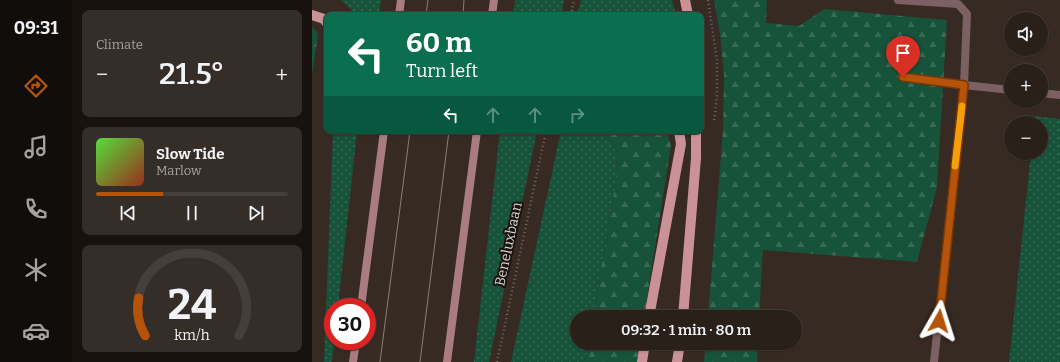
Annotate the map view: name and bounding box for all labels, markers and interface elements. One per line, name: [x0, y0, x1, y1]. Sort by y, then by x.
map controls: [1004, 12, 1048, 160]
button: sound: [1004, 12, 1048, 56]
text: 09:31: [14, 17, 58, 39]
text: 60 m: [406, 26, 472, 59]
icon: left: [340, 28, 392, 80]
pin: [886, 36, 920, 77]
text: Climate: [96, 37, 143, 52]
icon: arrive: [892, 42, 914, 64]
text: 21.5°: [159, 56, 225, 92]
text: Turn left: [406, 60, 478, 82]
text: −: [96, 61, 108, 88]
text: +: [275, 61, 288, 88]
button: +: [1004, 64, 1048, 108]
icon: directions: [22, 72, 50, 100]
icon: left: [440, 104, 462, 126]
icon: ahead: [482, 104, 504, 126]
icon: ahead: [524, 104, 546, 126]
icon: right: [566, 104, 588, 126]
button: −: [1004, 116, 1048, 160]
icon: music: [22, 133, 50, 161]
text: Slow Tide: [156, 145, 224, 163]
text: Marlow: [156, 163, 201, 178]
icon: phone: [22, 195, 50, 223]
street label: Beneluxbaan: [491, 200, 526, 288]
icon: previous: [117, 202, 139, 224]
icon: pause: [181, 202, 203, 224]
icon: next: [245, 202, 267, 224]
icon: climate: [22, 256, 50, 284]
text: 24: [168, 280, 216, 330]
speed limit sign: 30: [324, 298, 376, 350]
position arrow: [918, 300, 960, 342]
icon: car: [22, 317, 50, 345]
text: 09:32 · 1 min · 80 m: [621, 321, 751, 339]
text: km/h: [174, 327, 210, 344]

